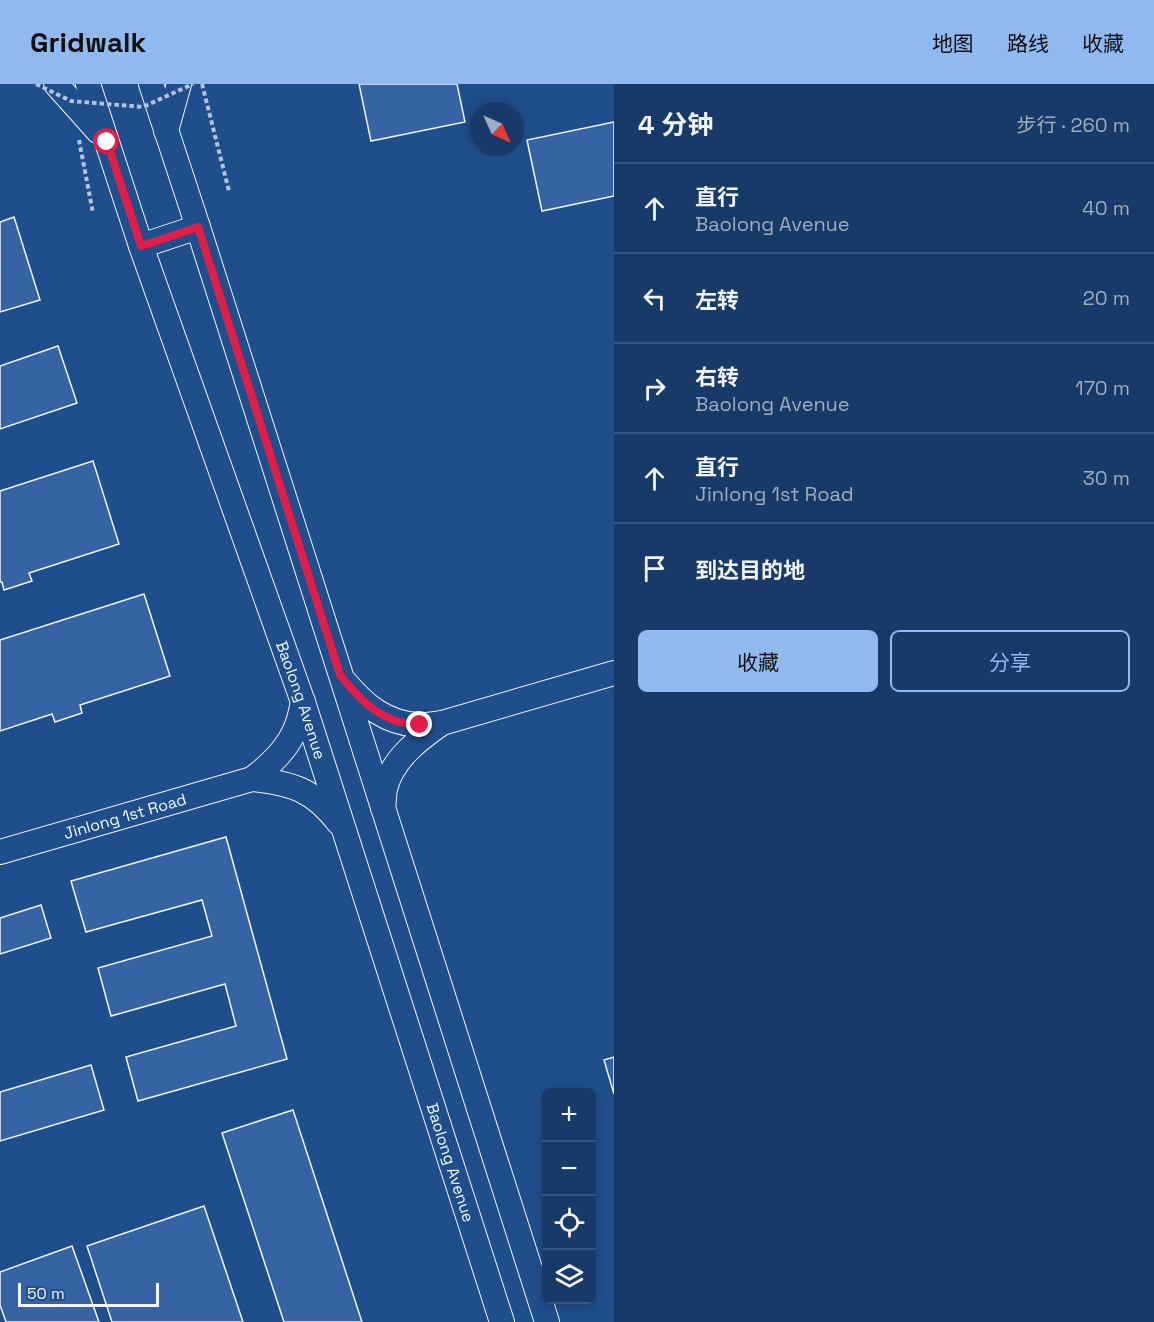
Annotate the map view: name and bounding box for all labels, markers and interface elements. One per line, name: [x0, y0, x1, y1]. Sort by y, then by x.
text: Gridwalk: [30, 24, 146, 60]
text: 地图: [932, 30, 974, 57]
text: 路线: [1007, 30, 1049, 57]
text: 收藏: [1082, 30, 1124, 57]
north arrow: [470, 102, 524, 156]
text: 4 分钟: [638, 108, 713, 142]
text: 步行 · 260 m: [1017, 112, 1130, 138]
route start: [93, 128, 119, 154]
text: 直行: [695, 183, 739, 211]
icon: ahead: [638, 192, 671, 225]
text: 40 m: [1082, 195, 1130, 221]
text: Baolong Avenue: [695, 211, 850, 237]
icon: left: [638, 282, 671, 315]
text: 20 m: [1083, 285, 1130, 311]
text: 左转: [695, 286, 739, 314]
text: 右转: [695, 363, 739, 391]
icon: right: [638, 372, 671, 405]
text: 170 m: [1075, 375, 1130, 401]
text: Baolong Avenue: [695, 391, 850, 417]
text: 直行: [695, 453, 739, 481]
icon: ahead: [638, 462, 671, 495]
text: 30 m: [1083, 465, 1130, 491]
text: Jinlong 1st Road: [695, 481, 854, 507]
icon: arrive: [638, 552, 671, 585]
text: 到达目的地: [695, 556, 805, 584]
button: 收藏: [638, 630, 878, 692]
button: 分享: [890, 630, 1130, 692]
street label: Baolong Avenue: [271, 638, 331, 762]
route end: [406, 711, 432, 737]
street label: Jinlong 1st Road: [61, 789, 189, 844]
map controls: [542, 1088, 596, 1304]
button: +: [542, 1088, 596, 1142]
street label: Baolong Avenue: [421, 1100, 479, 1225]
button: −: [542, 1142, 596, 1196]
button: locate: [542, 1196, 596, 1250]
button: layers: [542, 1250, 596, 1304]
scale bar: [18, 1280, 159, 1308]
text: 50 m: [27, 1283, 65, 1304]

